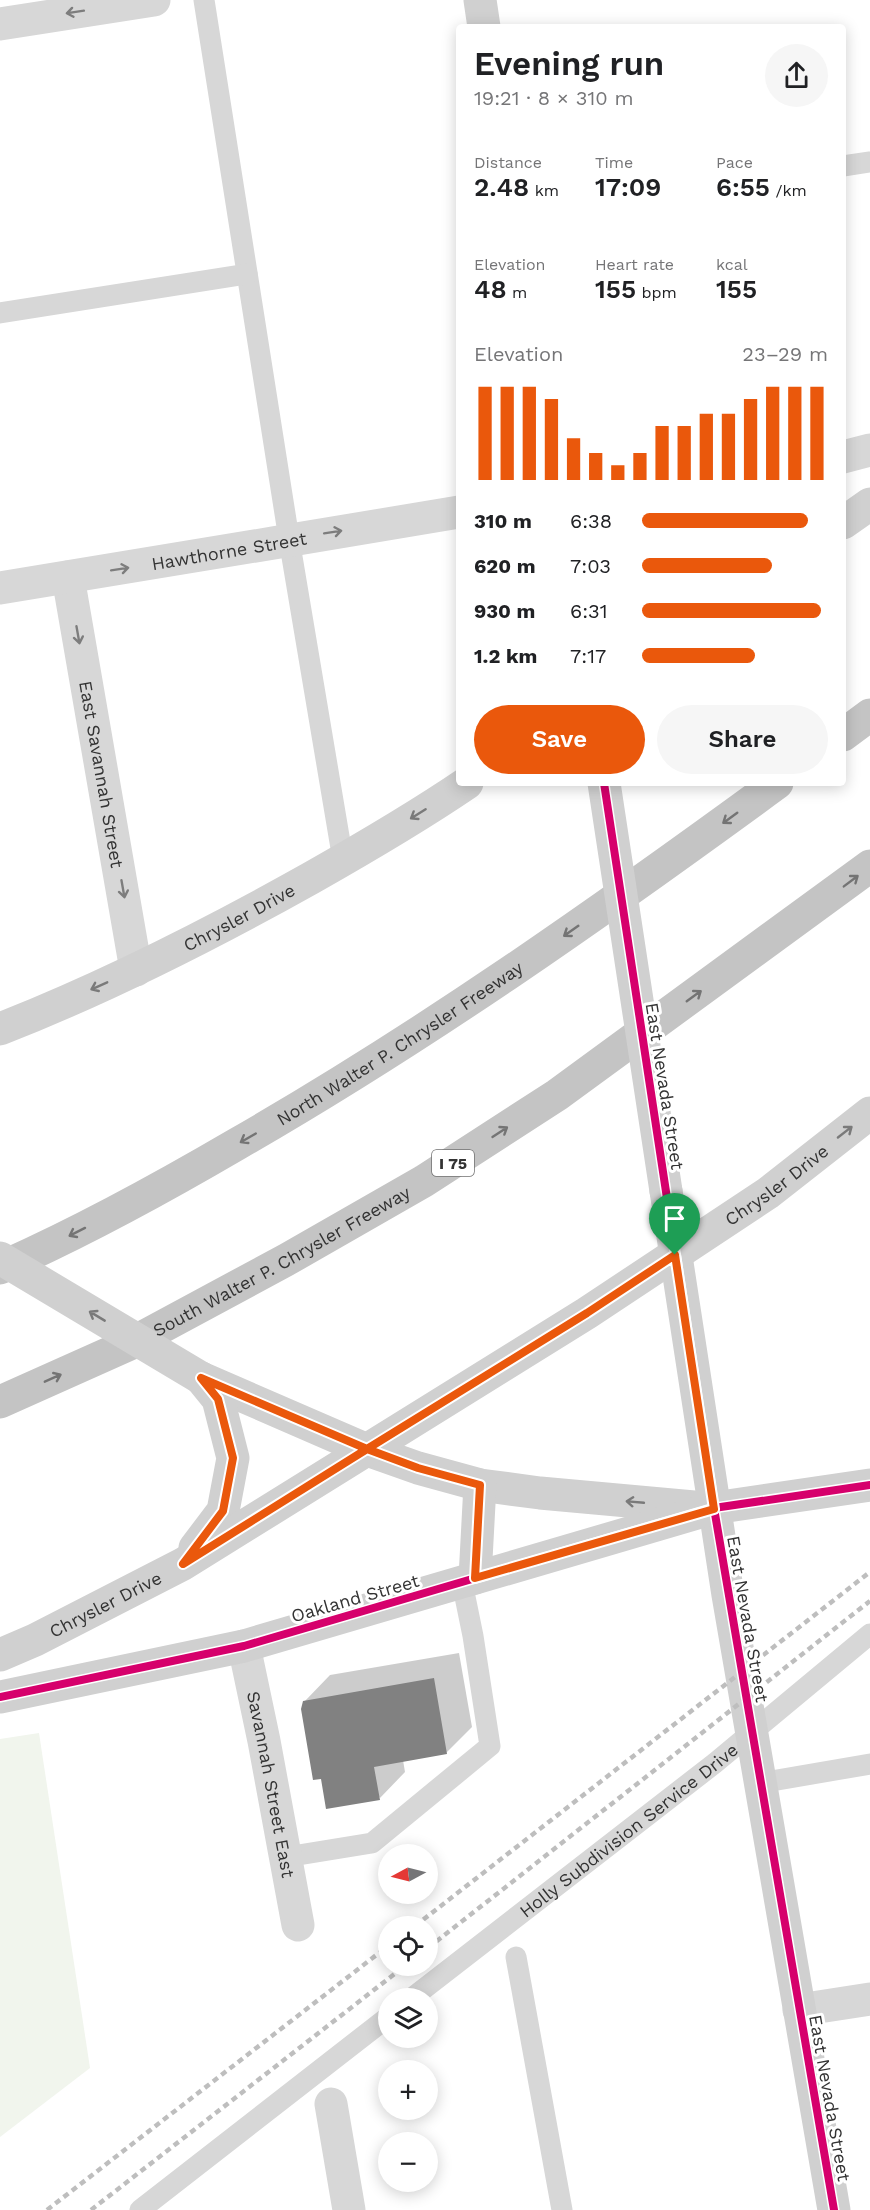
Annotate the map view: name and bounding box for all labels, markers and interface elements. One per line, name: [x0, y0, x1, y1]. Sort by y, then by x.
one-way arrow: [66, 7, 86, 18]
text: Evening run: [474, 44, 664, 83]
button: share: [765, 44, 828, 107]
text: 19:21 · 8 × 310 m: [474, 86, 634, 110]
text: Distance: [474, 153, 542, 172]
text: Time: [595, 153, 633, 172]
text: Pace: [716, 153, 753, 172]
text: 2.48: [474, 172, 529, 202]
text: 17:09: [595, 172, 661, 202]
text: 6:55: [716, 172, 770, 202]
text: km: [529, 181, 559, 200]
text: /km: [770, 181, 807, 200]
text: Elevation: [474, 255, 545, 274]
text: Heart rate: [595, 255, 674, 274]
text: kcal: [716, 255, 748, 274]
text: 48: [474, 274, 507, 304]
text: 155: [595, 274, 636, 304]
text: 155: [716, 274, 757, 304]
text: m: [507, 283, 527, 302]
text: bpm: [636, 283, 677, 302]
text: Elevation: [474, 342, 563, 366]
text: 23–29 m: [742, 342, 828, 366]
text: 310 m: [474, 509, 532, 533]
text: 6:38: [570, 509, 612, 533]
street label: Hawthorne Street: [150, 527, 309, 574]
one-way arrow: [322, 527, 342, 538]
text: 620 m: [474, 554, 536, 578]
text: 7:03: [570, 554, 611, 578]
one-way arrow: [110, 564, 129, 575]
text: 930 m: [474, 599, 535, 623]
text: 6:31: [570, 599, 608, 623]
one-way arrow: [73, 625, 84, 644]
text: 1.2 km: [474, 644, 537, 668]
text: 7:17: [570, 644, 606, 668]
street label: East Savannah Street: [76, 679, 129, 870]
button: Save: [474, 705, 645, 774]
button: Share: [657, 705, 828, 774]
one-way arrow: [410, 809, 427, 821]
one-way arrow: [722, 811, 738, 824]
one-way arrow: [842, 874, 858, 887]
one-way arrow: [117, 879, 128, 899]
street label: Chrysler Drive: [180, 879, 298, 955]
one-way arrow: [562, 924, 579, 937]
street label: North Walter P. Chrysler Freeway: [273, 956, 527, 1129]
one-way arrow: [90, 981, 108, 993]
one-way arrow: [685, 990, 701, 1003]
street label: East Nevada Street: [641, 1001, 689, 1171]
one-way arrow: [491, 1126, 508, 1138]
one-way arrow: [837, 1126, 853, 1138]
one-way arrow: [240, 1132, 257, 1144]
street label: Chrysler Drive: [721, 1139, 832, 1229]
road number: I 75: [432, 1150, 474, 1176]
street label: South Walter P. Chrysler Freeway: [149, 1181, 414, 1340]
pin: [649, 1193, 700, 1255]
icon: arrive: [658, 1202, 691, 1235]
one-way arrow: [68, 1226, 86, 1238]
one-way arrow: [89, 1310, 106, 1322]
one-way arrow: [44, 1372, 62, 1383]
one-way arrow: [625, 1496, 645, 1507]
street label: East Nevada Street: [723, 1534, 773, 1704]
street label: Chrysler Drive: [46, 1566, 165, 1641]
street label: Oakland Street: [289, 1570, 422, 1626]
street label: Savannah Street East: [243, 1689, 300, 1880]
street label: Holly Subdivision Service Drive: [515, 1738, 742, 1921]
north arrow: [378, 1844, 438, 1904]
map controls: [378, 1844, 438, 2192]
button: locate: [378, 1916, 438, 1976]
button: layers: [378, 1988, 438, 2048]
street label: East Nevada Street: [805, 2013, 855, 2183]
button: +: [378, 2060, 438, 2120]
button: −: [378, 2132, 438, 2192]

